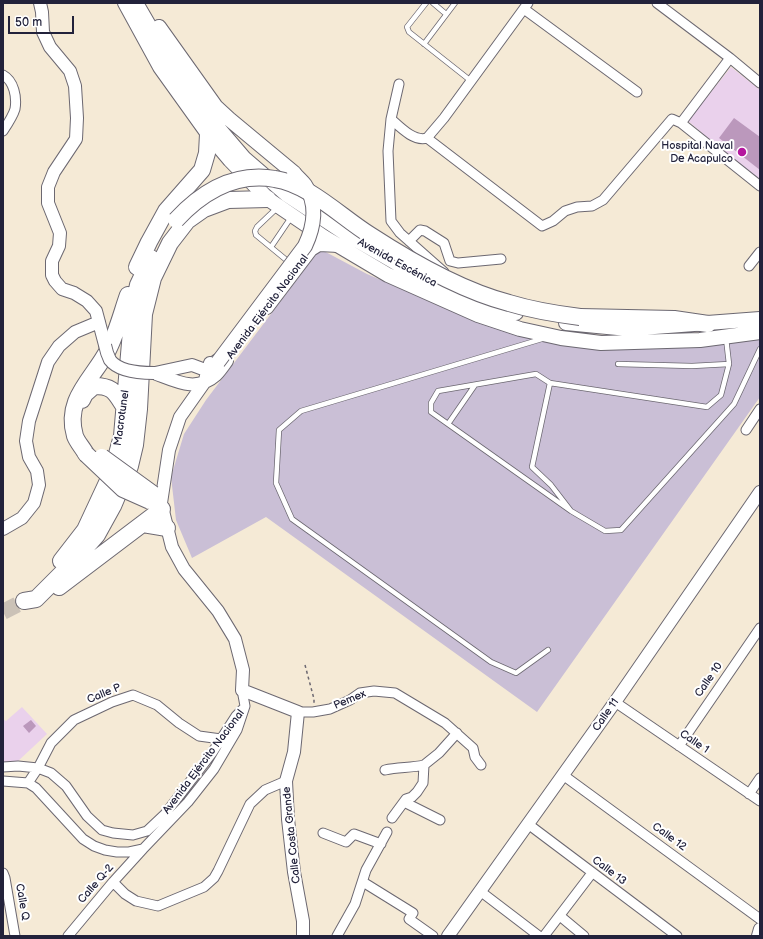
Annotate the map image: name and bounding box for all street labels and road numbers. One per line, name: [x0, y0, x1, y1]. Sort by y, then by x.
street label: Avenida Escénica: [355, 236, 439, 290]
street label: Avenida Ejército Nacional: [224, 252, 312, 362]
street label: Macrotunel: [112, 389, 132, 447]
street label: Calle 10: [692, 660, 726, 700]
street label: Calle P: [85, 681, 123, 707]
street label: Pemex: [332, 687, 368, 713]
street label: Calle 11: [590, 696, 622, 734]
street label: Avenida Ejército Nacional: [160, 707, 248, 817]
street label: Calle 1: [677, 727, 711, 757]
street label: Calle Costa Grande: [280, 786, 304, 884]
street label: Calle 12: [649, 820, 689, 854]
street label: Calle 13: [589, 854, 629, 888]
street label: Calle Q-2: [75, 862, 117, 906]
street label: Calle Q: [12, 883, 32, 921]

